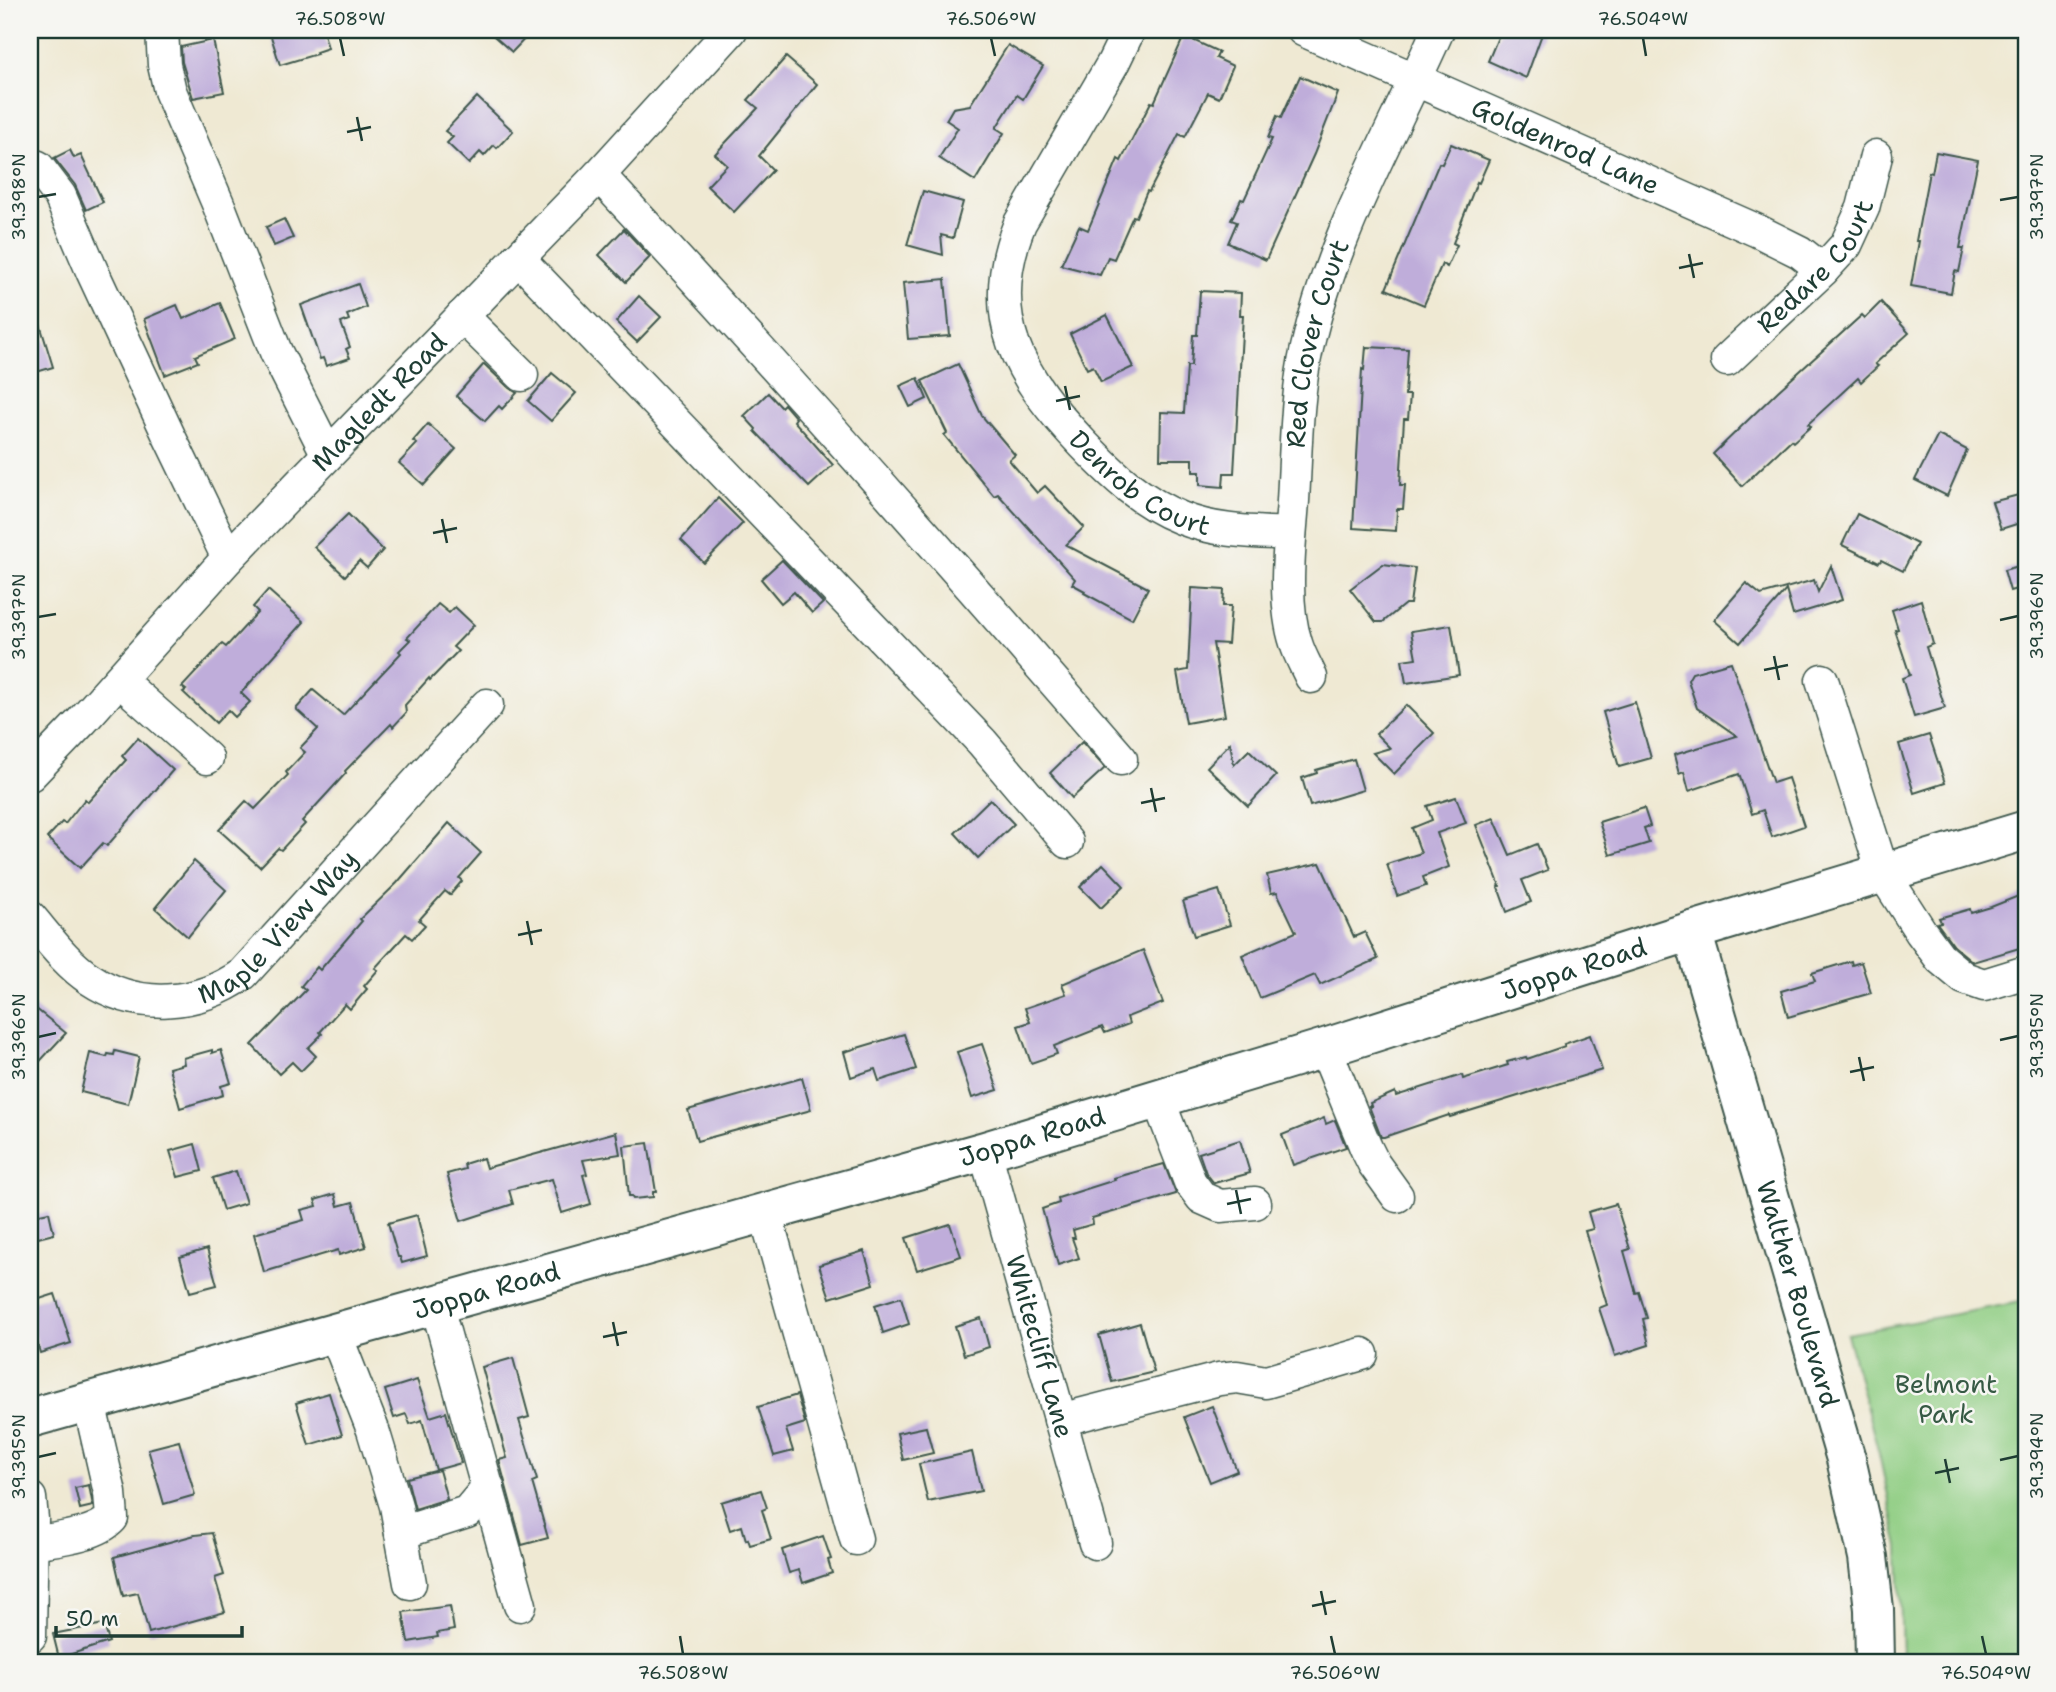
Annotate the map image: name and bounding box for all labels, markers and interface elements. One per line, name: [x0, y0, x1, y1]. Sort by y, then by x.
text: 76.508°W: [294, 7, 386, 31]
text: 76.506°W: [946, 7, 1037, 31]
text: 76.504°W: [1598, 7, 1688, 31]
street label: Goldenrod Lane: [1466, 89, 1665, 202]
text: 39.398°N: [7, 153, 31, 241]
text: 39.397°N: [2025, 154, 2049, 240]
street label: Redare Court: [1749, 196, 1881, 341]
street label: Red Clover Court: [1278, 234, 1357, 449]
street label: Magledt Road: [303, 325, 454, 479]
street label: Denrob Court: [1062, 422, 1214, 543]
text: 39.396°N: [2025, 572, 2049, 660]
text: 39.397°N: [7, 574, 31, 660]
street label: Maple View Way: [192, 842, 365, 1012]
street label: Joppa Road: [1496, 929, 1651, 1008]
text: 39.396°N: [7, 993, 31, 1081]
text: 39.395°N: [2025, 993, 2049, 1079]
street label: Joppa Road: [955, 1098, 1109, 1174]
street label: Walther Boulevard: [1749, 1176, 1848, 1411]
street label: Whitecliff Lane: [998, 1251, 1083, 1442]
street label: Joppa Road: [409, 1253, 564, 1327]
park label: Belmont Park: [1895, 1366, 1997, 1431]
text: 39.394°N: [2025, 1412, 2049, 1500]
text: 39.395°N: [7, 1414, 31, 1500]
scale bar: [56, 1594, 242, 1638]
text: 50 m: [66, 1605, 119, 1633]
text: 76.508°W: [637, 1661, 729, 1685]
text: 76.506°W: [1290, 1661, 1381, 1685]
text: 76.504°W: [1941, 1661, 2031, 1685]

